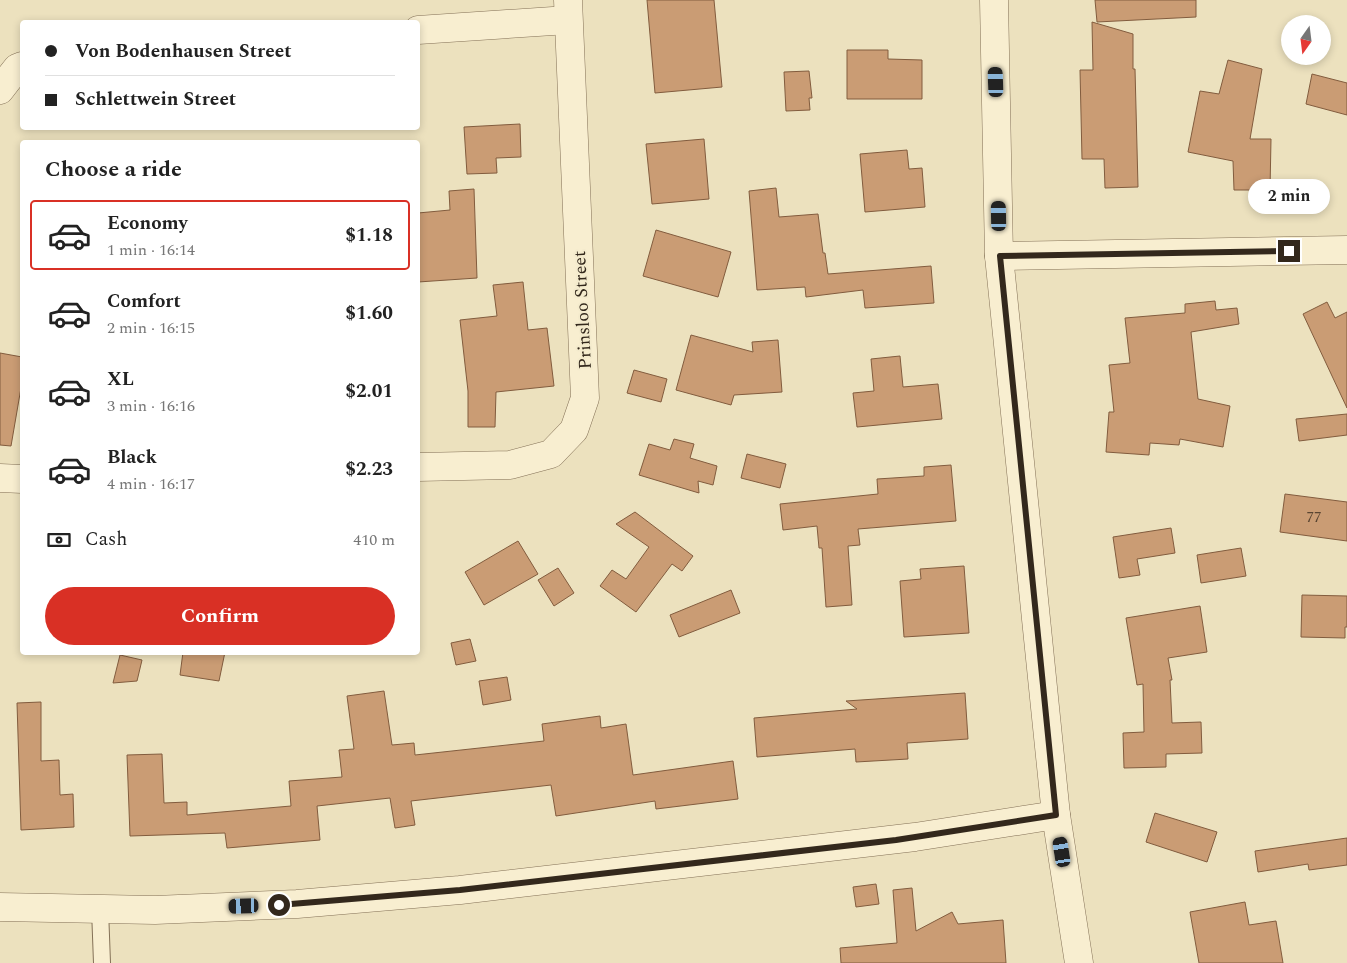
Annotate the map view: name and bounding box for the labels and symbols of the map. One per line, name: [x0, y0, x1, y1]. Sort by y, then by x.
north arrow: [1281, 15, 1331, 65]
car: [987, 67, 1004, 97]
callout: 2 min: [1248, 178, 1330, 214]
car: [991, 201, 1006, 231]
route end: [1278, 240, 1300, 262]
street label: Prinsloo Street: [566, 250, 599, 370]
house number: 77: [1306, 506, 1322, 529]
car: [1052, 836, 1071, 868]
route start: [268, 894, 290, 916]
car: [228, 898, 259, 914]

